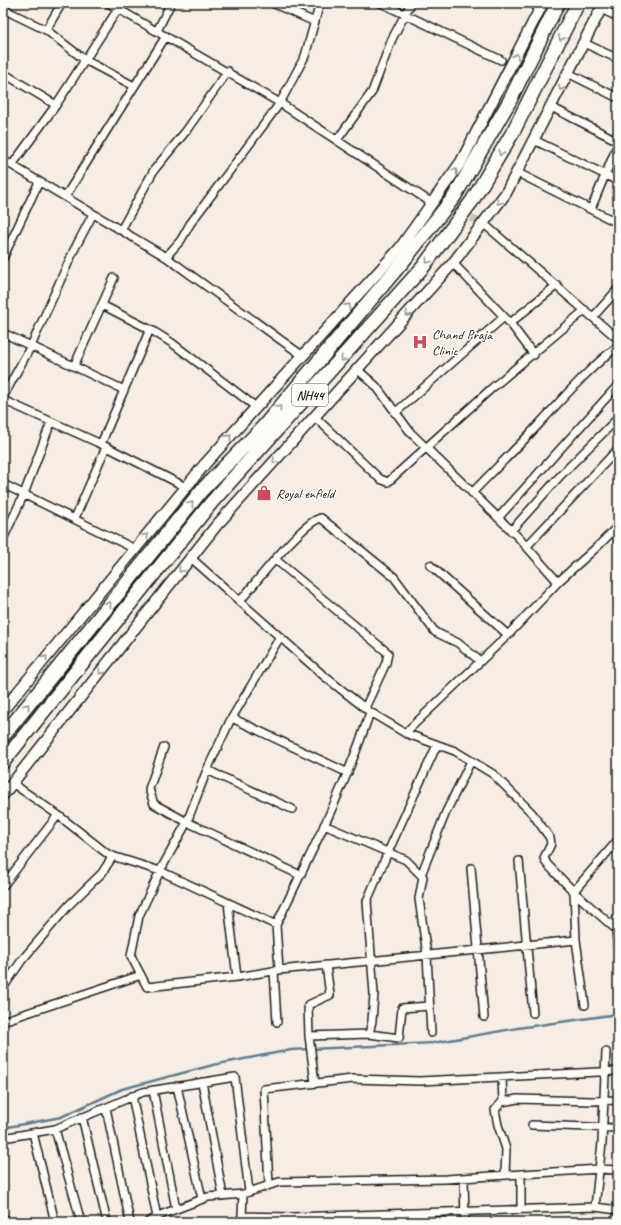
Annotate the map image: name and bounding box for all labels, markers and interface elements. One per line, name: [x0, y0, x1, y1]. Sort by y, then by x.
one-way arrow: [558, 34, 566, 41]
one-way arrow: [511, 53, 519, 61]
one-way arrow: [558, 84, 566, 91]
one-way arrow: [498, 149, 505, 156]
one-way arrow: [450, 168, 458, 175]
one-way arrow: [496, 198, 504, 205]
one-way arrow: [426, 256, 433, 263]
one-way arrow: [343, 303, 350, 311]
one-way arrow: [406, 309, 413, 316]
place label: Chand Praja Clinic: [432, 326, 493, 359]
hospital icon: Chand Praja Clinic: [411, 333, 429, 351]
one-way arrow: [340, 354, 347, 361]
road number: NH44: [292, 384, 328, 406]
one-way arrow: [274, 406, 281, 413]
one-way arrow: [225, 434, 232, 442]
one-way arrow: [273, 456, 280, 464]
shop icon: Royal enfield: [255, 484, 273, 502]
place label: Royal enfield: [276, 485, 337, 502]
one-way arrow: [186, 501, 193, 508]
one-way arrow: [141, 534, 148, 541]
one-way arrow: [179, 566, 186, 573]
one-way arrow: [104, 602, 111, 609]
one-way arrow: [41, 656, 48, 663]
one-way arrow: [98, 667, 105, 675]
one-way arrow: [23, 703, 30, 710]

